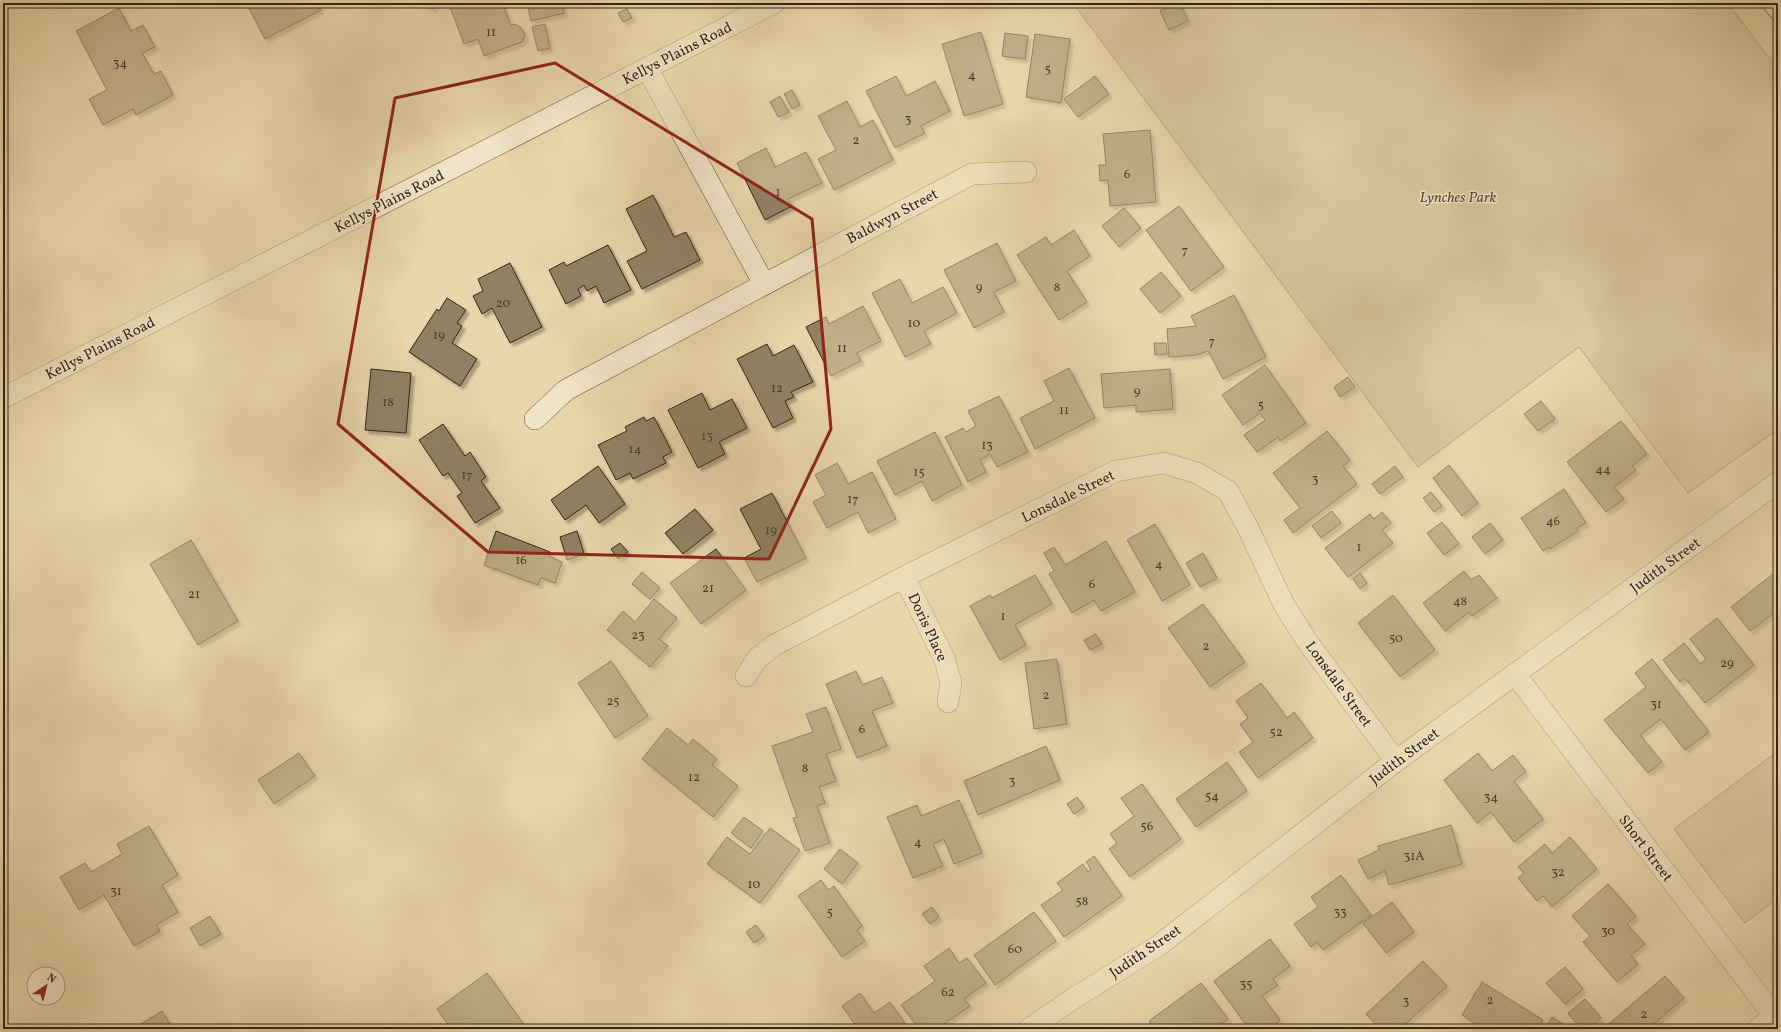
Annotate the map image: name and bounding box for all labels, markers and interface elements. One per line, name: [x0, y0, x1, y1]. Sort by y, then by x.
street label: Kellys Plains Road: [619, 18, 736, 91]
house number: 11: [486, 24, 496, 42]
house number: 34: [113, 55, 127, 73]
house number: 5: [1045, 61, 1051, 79]
house number: 4: [968, 67, 976, 85]
house number: 3: [905, 111, 912, 129]
house number: 2: [853, 132, 860, 150]
street label: Kellys Plains Road: [331, 166, 448, 239]
house number: 6: [1124, 166, 1131, 184]
house number: 1: [775, 184, 781, 202]
street label: Baldwyn Street: [843, 184, 942, 250]
park label: Lynches Park: [1420, 188, 1497, 209]
house number: 7: [1182, 242, 1188, 260]
house number: 9: [976, 279, 983, 297]
house number: 8: [1054, 279, 1060, 297]
house number: 20: [496, 295, 511, 313]
street label: Kellys Plains Road: [42, 313, 159, 386]
house number: 10: [908, 315, 921, 333]
house number: 19: [433, 327, 445, 345]
house number: 7: [1209, 333, 1215, 351]
house number: 11: [837, 340, 847, 358]
house number: 12: [771, 380, 783, 398]
house number: 9: [1134, 383, 1141, 401]
house number: 18: [382, 394, 394, 412]
house number: 5: [1258, 397, 1264, 415]
house number: 11: [1059, 402, 1069, 420]
house number: 13: [701, 428, 713, 446]
house number: 13: [981, 437, 993, 455]
house number: 14: [629, 441, 642, 459]
house number: 44: [1595, 461, 1611, 479]
house number: 15: [913, 464, 925, 482]
street label: Lonsdale Street: [1018, 466, 1119, 529]
house number: 17: [461, 467, 473, 485]
house number: 3: [1312, 471, 1319, 489]
house number: 17: [847, 491, 859, 509]
house number: 46: [1546, 513, 1561, 531]
house number: 19: [765, 522, 777, 540]
street label: Judith Street: [1626, 533, 1706, 599]
house number: 1: [1356, 539, 1362, 557]
house number: 16: [515, 552, 527, 570]
house number: 4: [1155, 556, 1163, 574]
house number: 6: [1089, 576, 1096, 594]
house number: 21: [702, 580, 714, 598]
house number: 21: [188, 586, 200, 604]
street label: Doris Place: [902, 590, 952, 665]
house number: 48: [1453, 593, 1467, 611]
house number: 1: [1000, 608, 1006, 626]
house number: 23: [631, 627, 645, 645]
house number: 50: [1389, 630, 1403, 648]
house number: 2: [1203, 638, 1210, 656]
street label: Lonsdale Street: [1299, 638, 1376, 732]
house number: 29: [1720, 655, 1734, 673]
house number: 2: [1043, 687, 1050, 705]
house number: 25: [606, 693, 620, 711]
house number: 31: [1650, 696, 1662, 714]
house number: 6: [859, 721, 866, 739]
house number: 52: [1269, 724, 1283, 742]
street label: Judith Street: [1365, 724, 1444, 791]
house number: 8: [802, 760, 808, 778]
house number: 12: [688, 769, 700, 787]
house number: 3: [1009, 773, 1016, 791]
house number: 54: [1205, 788, 1219, 806]
house number: 34: [1484, 789, 1498, 807]
street label: Short Street: [1613, 811, 1677, 887]
house number: 56: [1141, 818, 1154, 836]
house number: 4: [914, 834, 922, 852]
house number: 31A: [1404, 848, 1424, 866]
house number: 32: [1551, 864, 1565, 882]
house number: 10: [748, 876, 761, 894]
house number: 31: [110, 883, 122, 901]
house number: 58: [1076, 893, 1088, 911]
house number: 5: [827, 904, 833, 922]
house number: 33: [1333, 904, 1347, 922]
street label: Judith Street: [1106, 920, 1186, 984]
house number: 30: [1601, 923, 1615, 941]
house number: 60: [1008, 941, 1022, 959]
north arrow: [26, 966, 66, 1006]
text: N: [43, 971, 58, 987]
house number: 35: [1240, 976, 1252, 994]
house number: 62: [941, 984, 955, 1002]
house number: 2: [1487, 992, 1494, 1010]
house number: 3: [1403, 993, 1410, 1011]
house number: 2: [1641, 1006, 1648, 1024]

